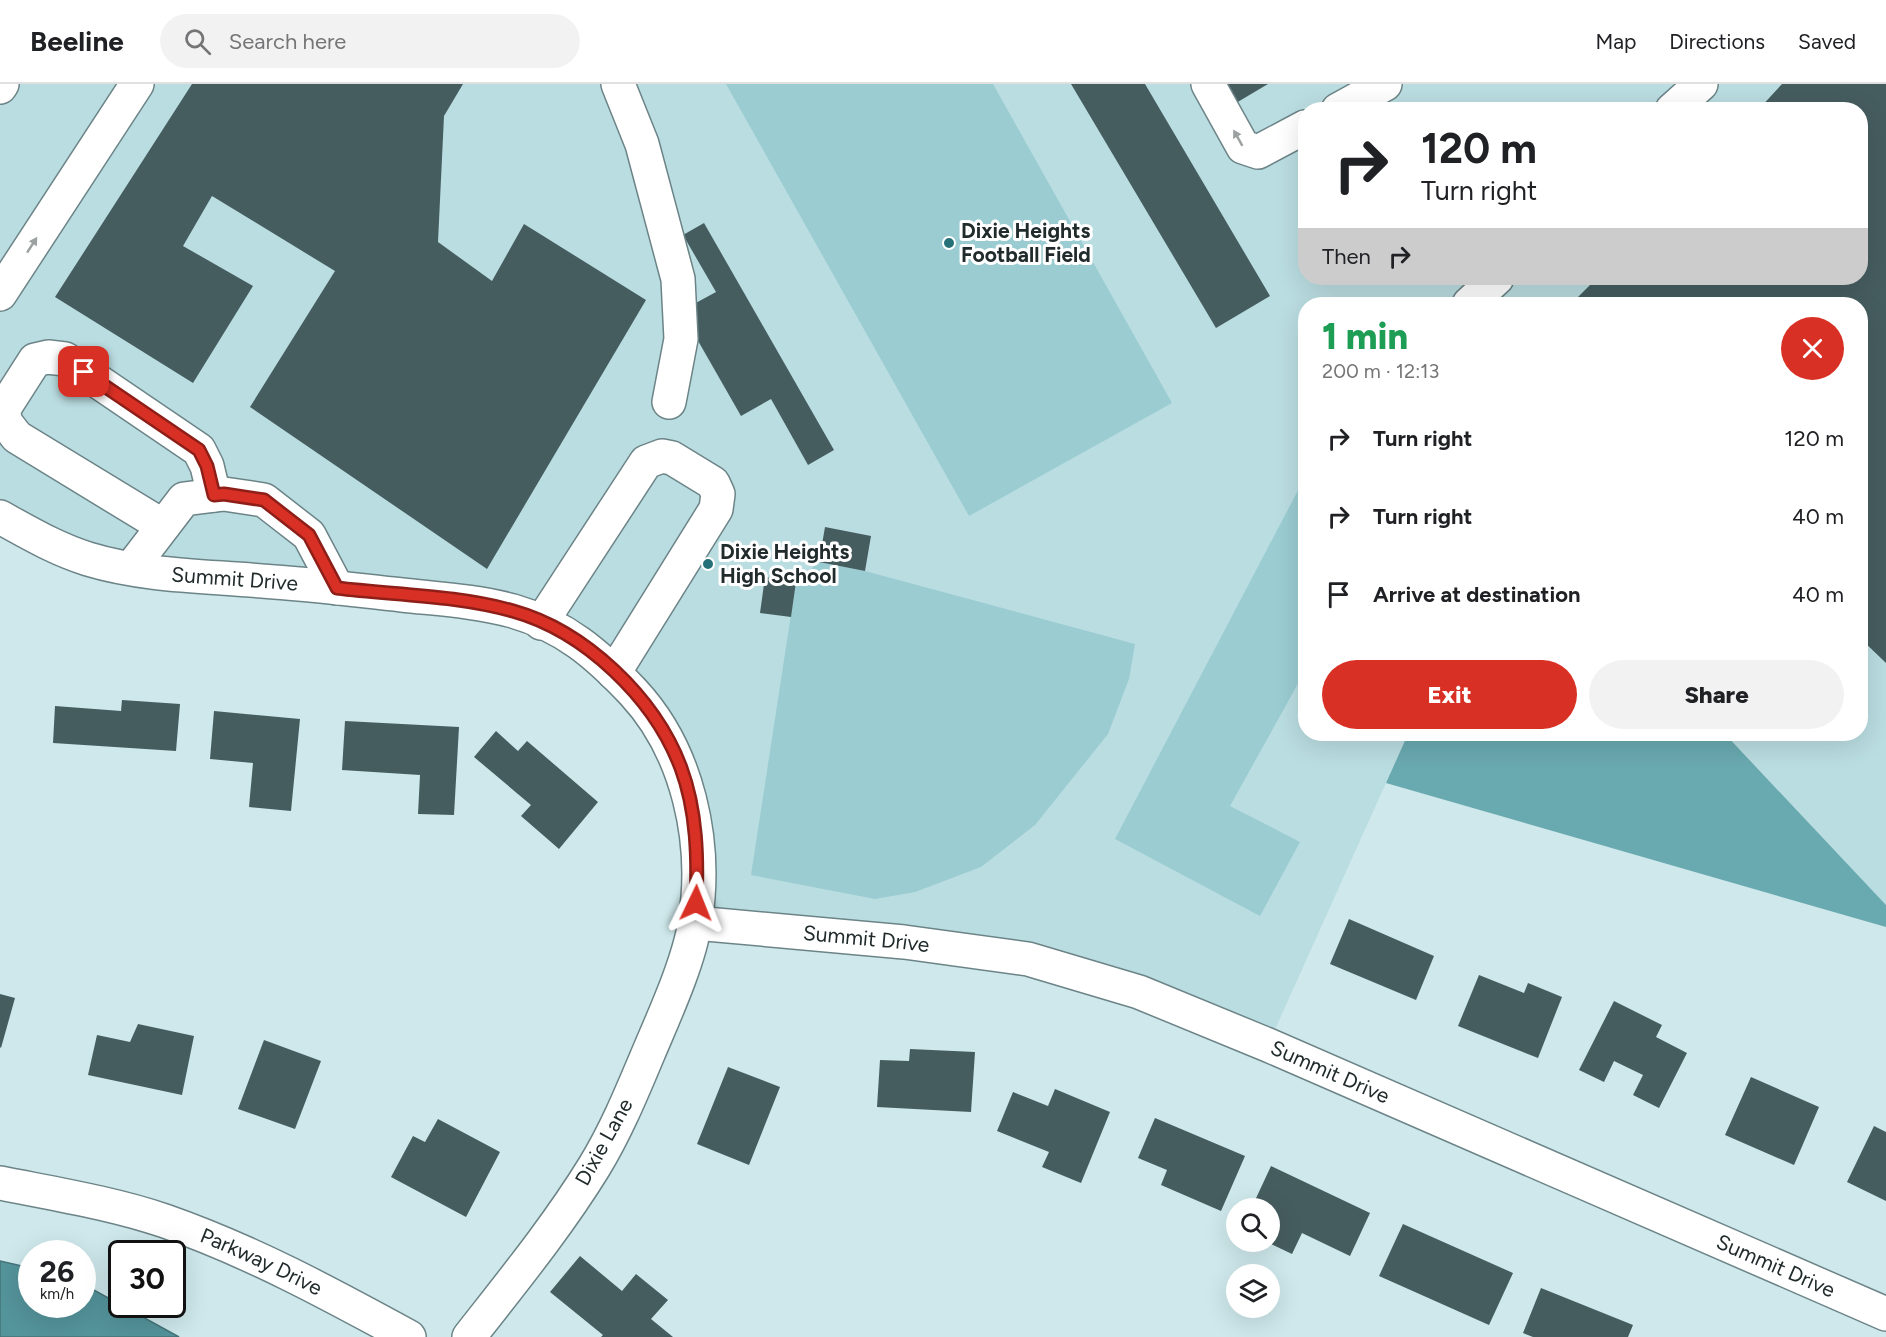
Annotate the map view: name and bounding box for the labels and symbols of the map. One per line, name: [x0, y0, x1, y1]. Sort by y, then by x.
one-way arrow: [1233, 129, 1243, 146]
place label: Dixie Heights Football Field: [961, 218, 1091, 267]
marker: Dixie Heights Football Field: [942, 236, 956, 250]
one-way arrow: [26, 237, 37, 253]
pin: [58, 346, 109, 397]
place label: Dixie Heights High School: [720, 539, 850, 588]
marker: Dixie Heights High School: [701, 557, 715, 571]
street label: Summit Drive: [170, 561, 299, 596]
position arrow: [664, 871, 728, 935]
street label: Summit Drive: [802, 920, 931, 957]
street label: Summit Drive: [1267, 1035, 1393, 1108]
street label: Dixie Lane: [569, 1094, 638, 1190]
street label: Parkway Drive: [197, 1222, 327, 1300]
street label: Summit Drive: [1713, 1229, 1839, 1302]
speed limit sign: 30: [108, 1240, 186, 1318]

